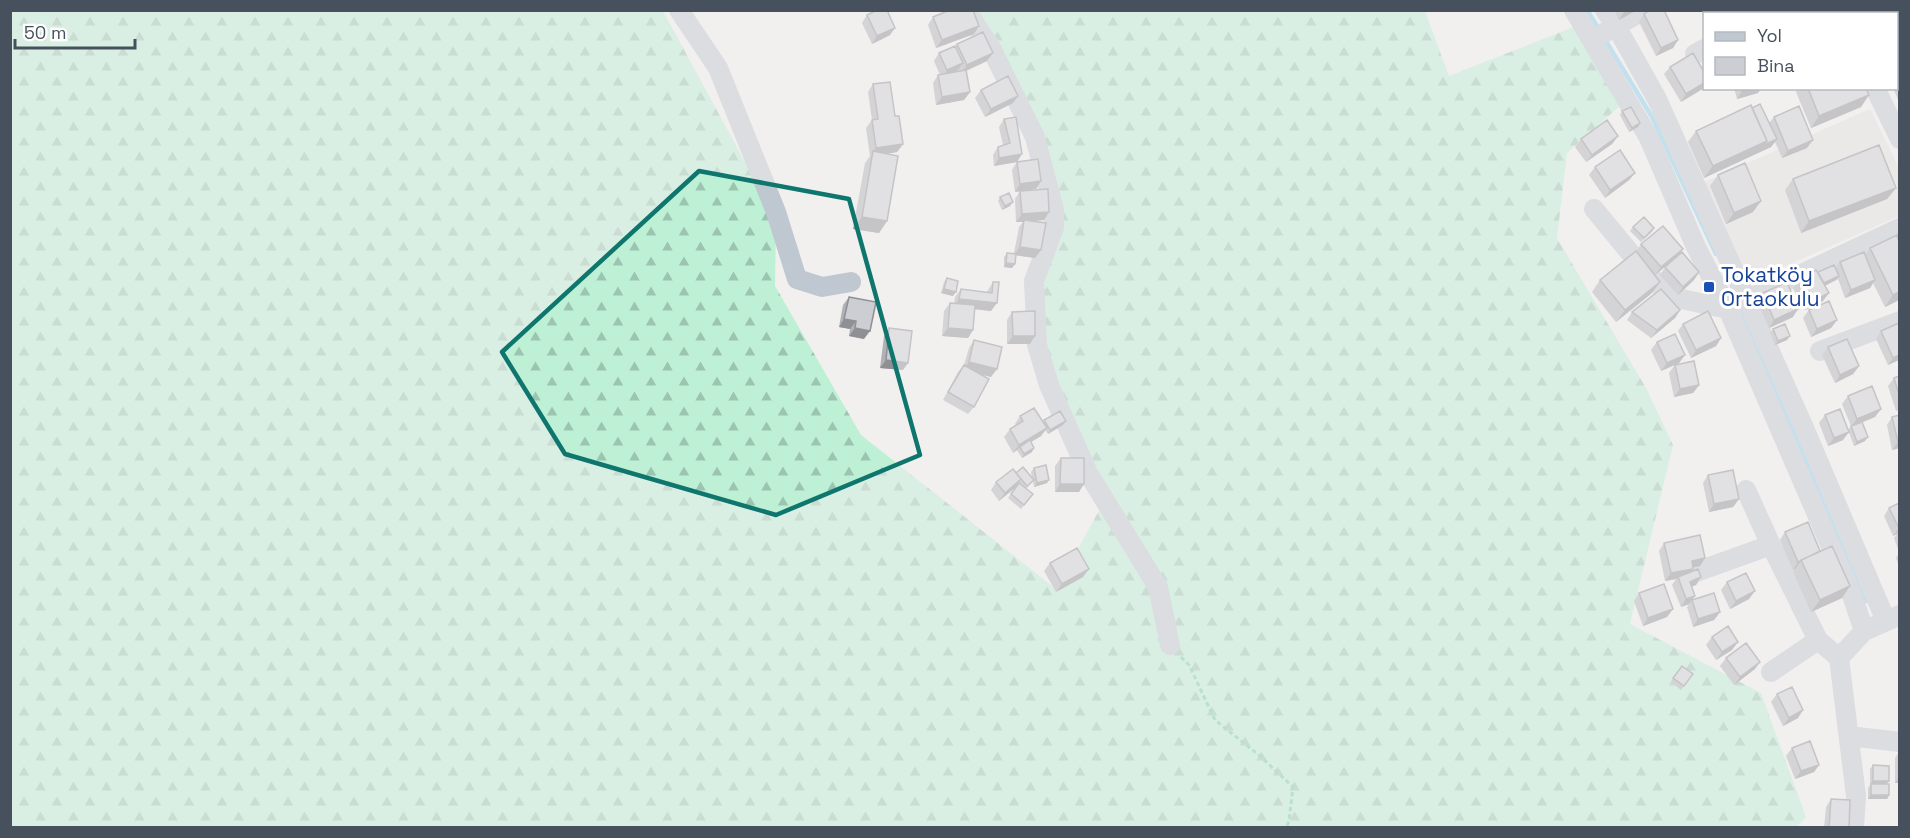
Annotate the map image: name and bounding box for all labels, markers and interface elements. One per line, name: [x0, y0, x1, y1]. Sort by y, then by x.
scale bar: [15, 12, 135, 50]
legend: [1703, 12, 1898, 90]
text: 50 m: [24, 21, 66, 44]
text: Yol: [1757, 24, 1782, 47]
text: Bina: [1757, 54, 1795, 77]
place label: Tokatköy Ortaokulu: [1721, 261, 1819, 312]
marker: Tokatköy Ortaokulu: [1702, 280, 1716, 294]

